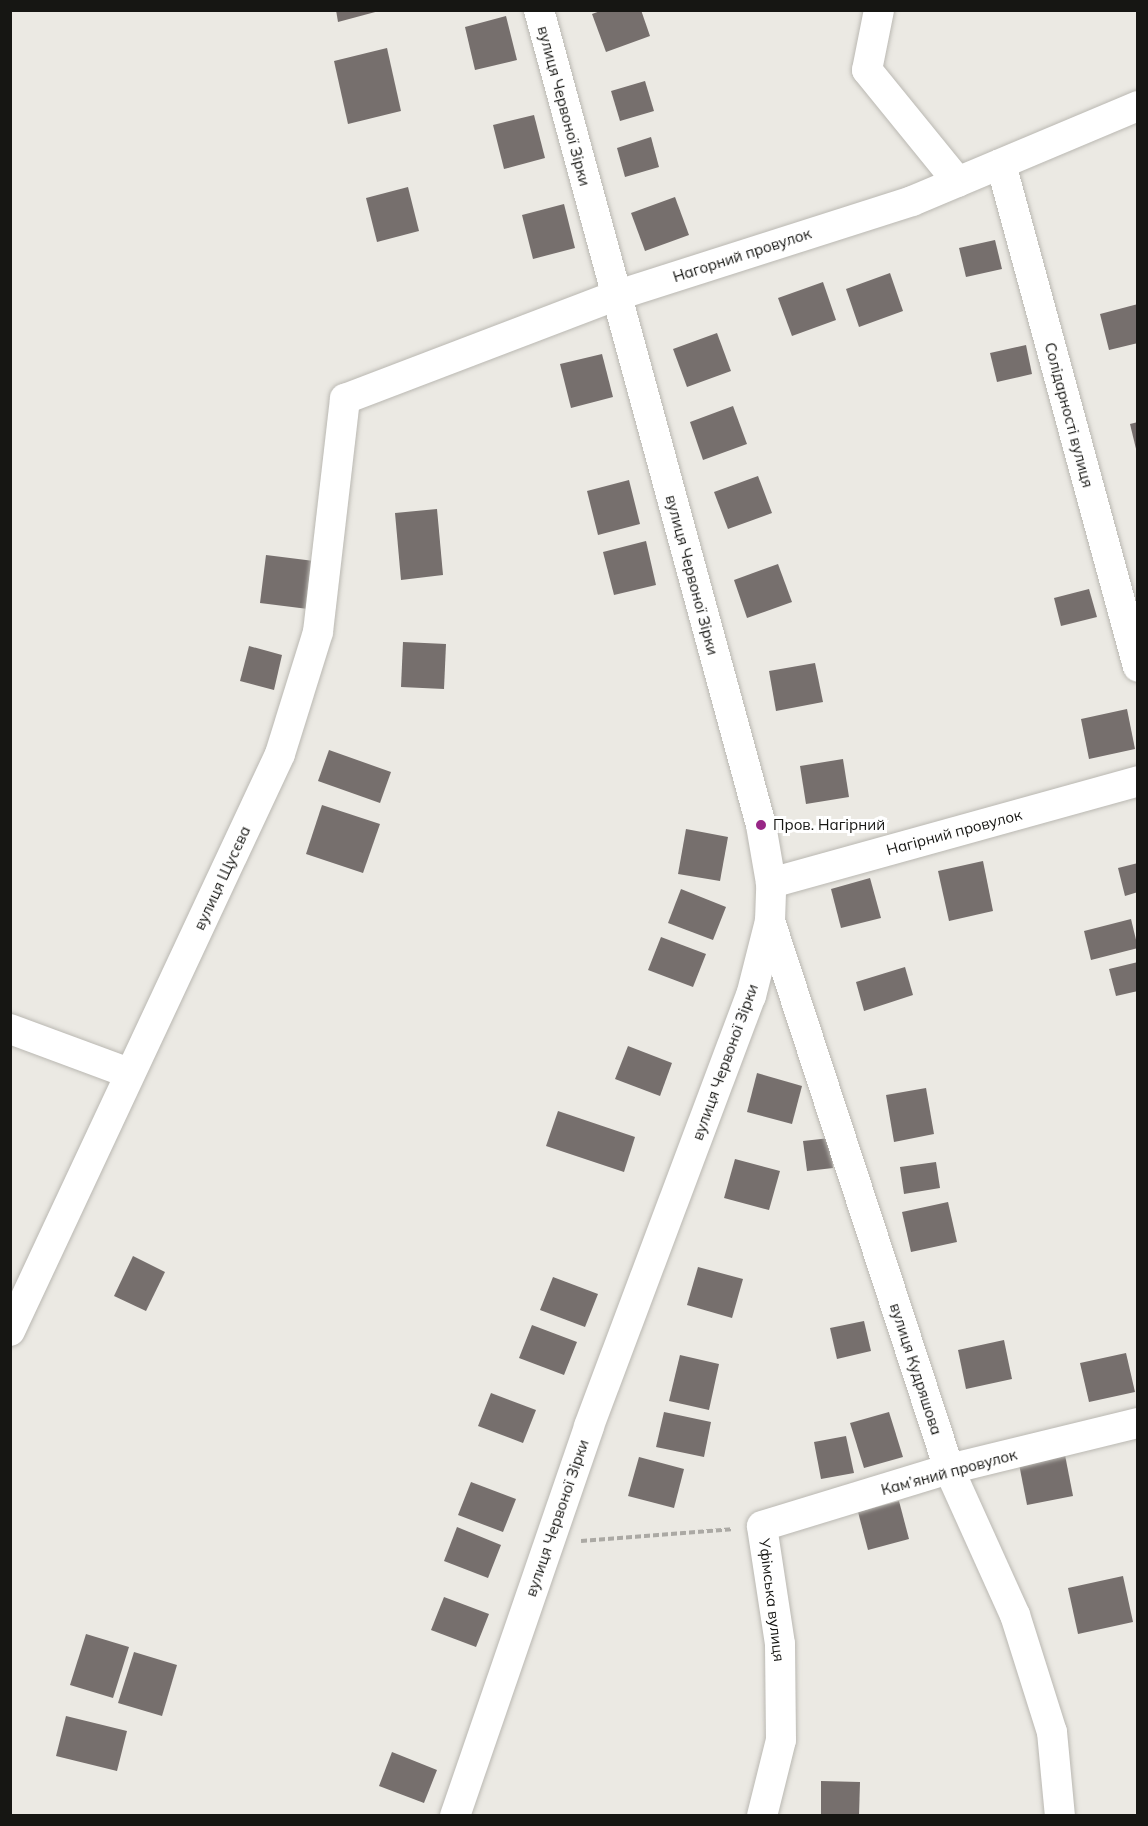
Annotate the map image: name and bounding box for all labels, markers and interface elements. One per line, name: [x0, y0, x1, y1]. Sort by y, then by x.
street label: вулиця Червоної Зірки: [534, 24, 594, 188]
street label: Нагорний провулок: [671, 224, 813, 286]
street label: Солідарності вулиця: [1041, 340, 1097, 490]
street label: вулиця Червоної Зірки: [662, 493, 722, 657]
street label: Нагірний провулок: [884, 805, 1024, 859]
place label: Пров. Нагірний: [773, 816, 885, 834]
marker: Пров. Нагірний: [754, 818, 768, 832]
street label: вулиця Щусєва: [190, 823, 254, 933]
street label: вулиця Червоної Зірки: [688, 981, 762, 1143]
street label: вулиця Кудряшова: [886, 1301, 946, 1437]
street label: вулиця Червоної Зірки: [522, 1437, 592, 1599]
street label: Кам’яний провулок: [879, 1445, 1019, 1499]
street label: Уфімська вулиця: [756, 1537, 788, 1663]

